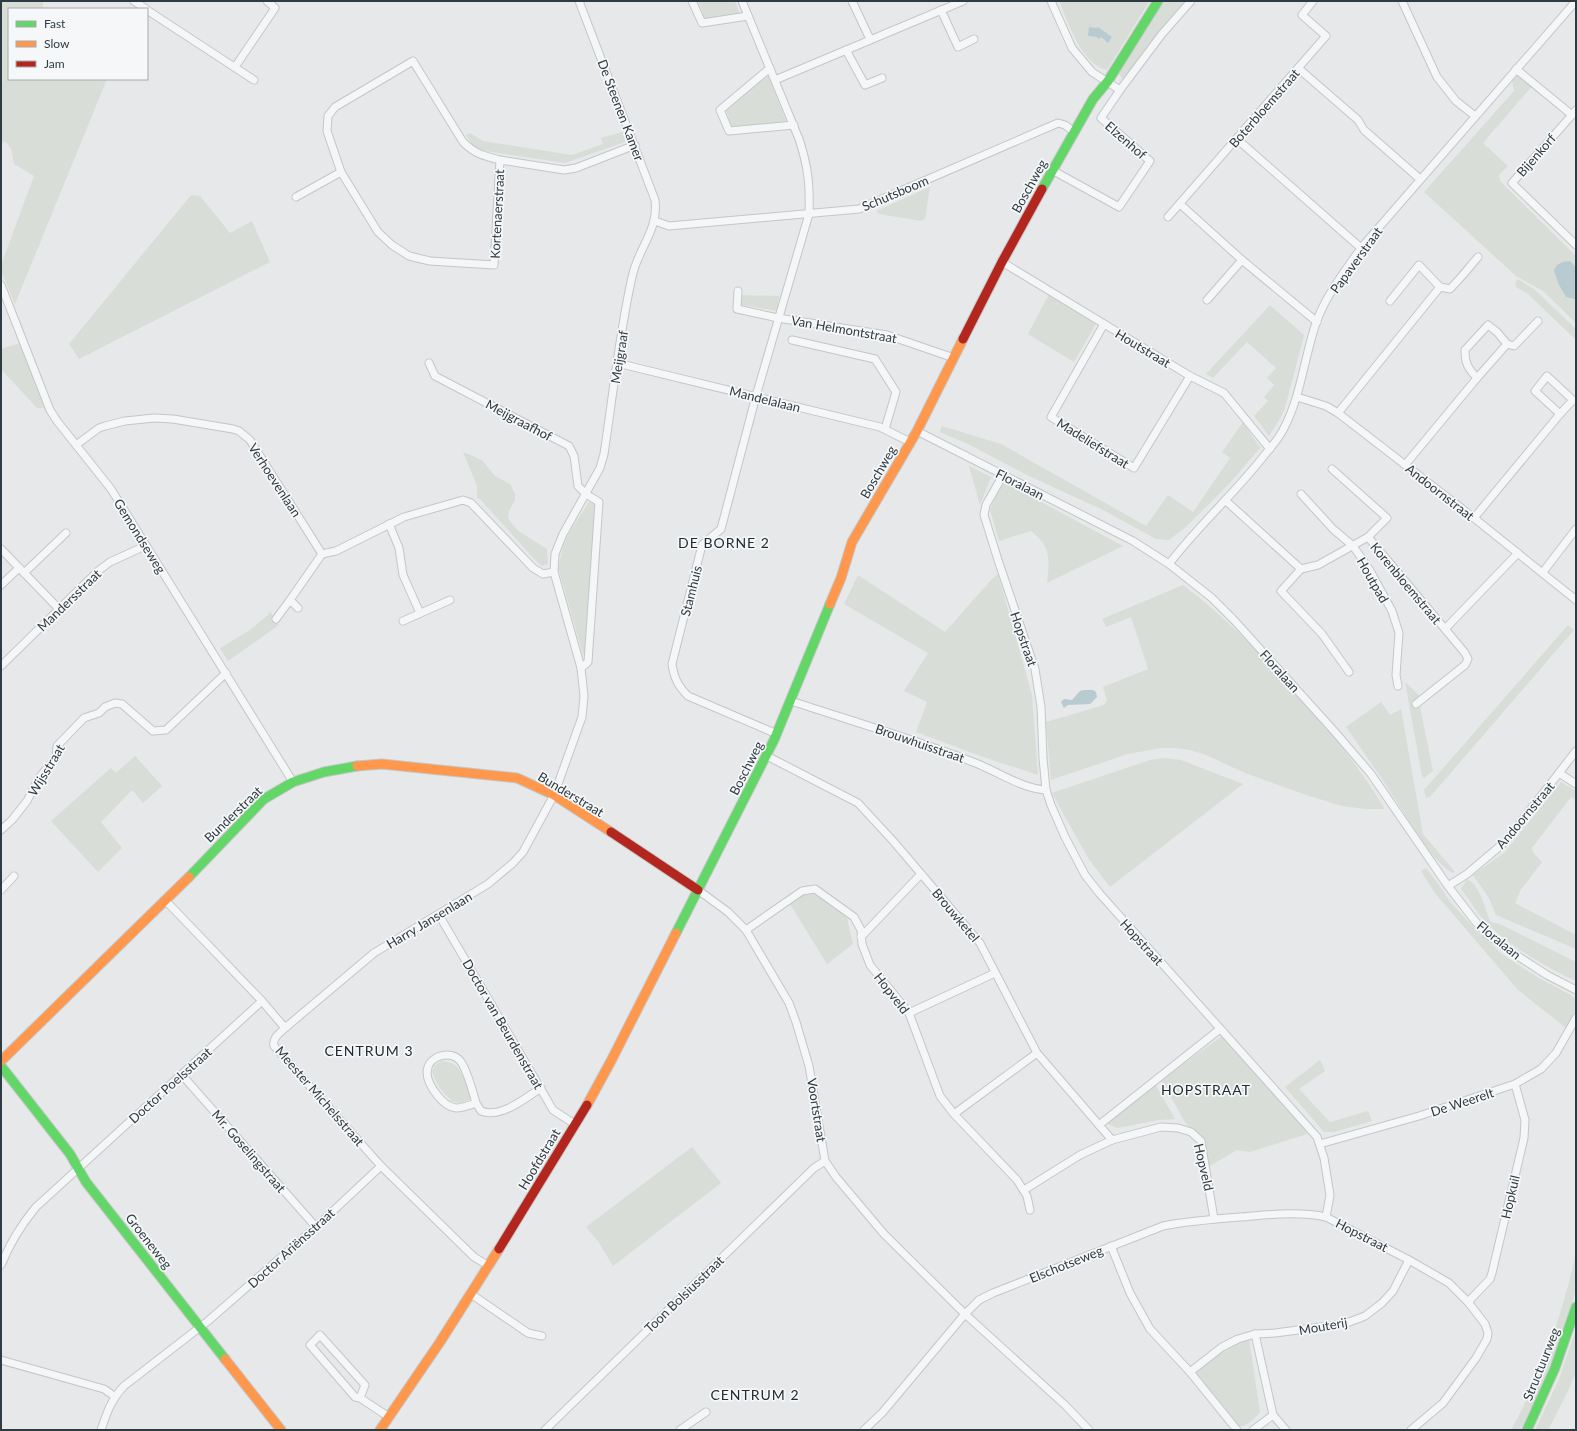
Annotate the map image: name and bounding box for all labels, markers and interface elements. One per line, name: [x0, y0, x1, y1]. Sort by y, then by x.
legend: [8, 8, 148, 80]
text: Fast: [44, 16, 66, 31]
text: Slow: [44, 36, 70, 51]
text: Jam: [44, 56, 65, 71]
street label: De Steenen Kamer: [594, 57, 648, 163]
street label: Boterbloemstraat: [1225, 65, 1303, 151]
street label: Elzenhof: [1102, 118, 1150, 163]
street label: Bijenkorf: [1513, 130, 1559, 180]
street label: Boschweg: [1008, 156, 1050, 215]
street label: Kortenaerstraat: [487, 169, 507, 259]
street label: Schutsboom: [859, 172, 931, 214]
street label: Papaverstraat: [1327, 223, 1386, 296]
street label: Van Helmontstraat: [790, 312, 898, 346]
street label: Houtstraat: [1113, 325, 1174, 371]
street label: Meijgraaf: [607, 329, 631, 385]
street label: Mandelalaan: [728, 382, 802, 416]
street label: Meijgraafhof: [483, 396, 555, 444]
street label: Madeliefstraat: [1054, 414, 1132, 472]
street label: Verhoevenlaan: [245, 440, 305, 520]
street label: Boschweg: [856, 442, 900, 501]
street label: Andoornstraat: [1403, 460, 1478, 524]
street label: Floralaan: [993, 465, 1047, 503]
street label: Gemondseweg: [111, 496, 169, 577]
district label: DE BORNE 2: [678, 534, 770, 551]
street label: Korenbloemstraat: [1367, 539, 1445, 627]
street label: Houtpad: [1354, 554, 1392, 606]
street label: Stamhuis: [677, 564, 705, 618]
street label: Mandersstraat: [34, 565, 104, 634]
street label: Hopstraat: [1007, 610, 1041, 669]
street label: Floralaan: [1257, 646, 1303, 696]
street label: Brouwhuisstraat: [873, 720, 967, 766]
street label: Boschweg: [726, 738, 767, 798]
street label: Wijsstraat: [24, 741, 68, 799]
street label: Bunderstraat: [535, 768, 607, 820]
street label: Andoornstraat: [1492, 778, 1558, 852]
street label: Bunderstraat: [201, 782, 265, 845]
street label: Brouwketel: [929, 885, 983, 945]
street label: Harry Jansenlaan: [383, 888, 475, 952]
street label: Hopstraat: [1117, 916, 1167, 969]
street label: Floralaan: [1474, 917, 1524, 963]
street label: Doctor van Beurdenstraat: [459, 956, 547, 1092]
street label: Hopveld: [871, 969, 913, 1017]
district label: CENTRUM 3: [324, 1042, 414, 1059]
street label: Doctor Poelsstraat: [125, 1043, 215, 1126]
street label: Meester Michelsstraat: [272, 1043, 368, 1149]
street label: Voortstraat: [804, 1077, 830, 1143]
district label: HOPSTRAAT: [1161, 1081, 1251, 1098]
street label: De Weerelt: [1428, 1084, 1496, 1120]
street label: Mr. Goselingstraat: [209, 1106, 290, 1196]
street label: Hoofdstraat: [515, 1125, 564, 1192]
street label: Hopveld: [1191, 1142, 1217, 1192]
street label: Hopkuil: [1497, 1174, 1523, 1220]
street label: Doctor Ariënsstraat: [244, 1205, 338, 1291]
street label: Groeneweg: [122, 1210, 176, 1272]
street label: Hopstraat: [1333, 1215, 1391, 1255]
street label: Elschotseweg: [1027, 1242, 1105, 1286]
street label: Toon Bolsiusstraat: [641, 1252, 727, 1336]
street label: Mouterij: [1298, 1314, 1348, 1338]
street label: Structuurweg: [1519, 1325, 1563, 1403]
district label: CENTRUM 2: [710, 1386, 800, 1403]

